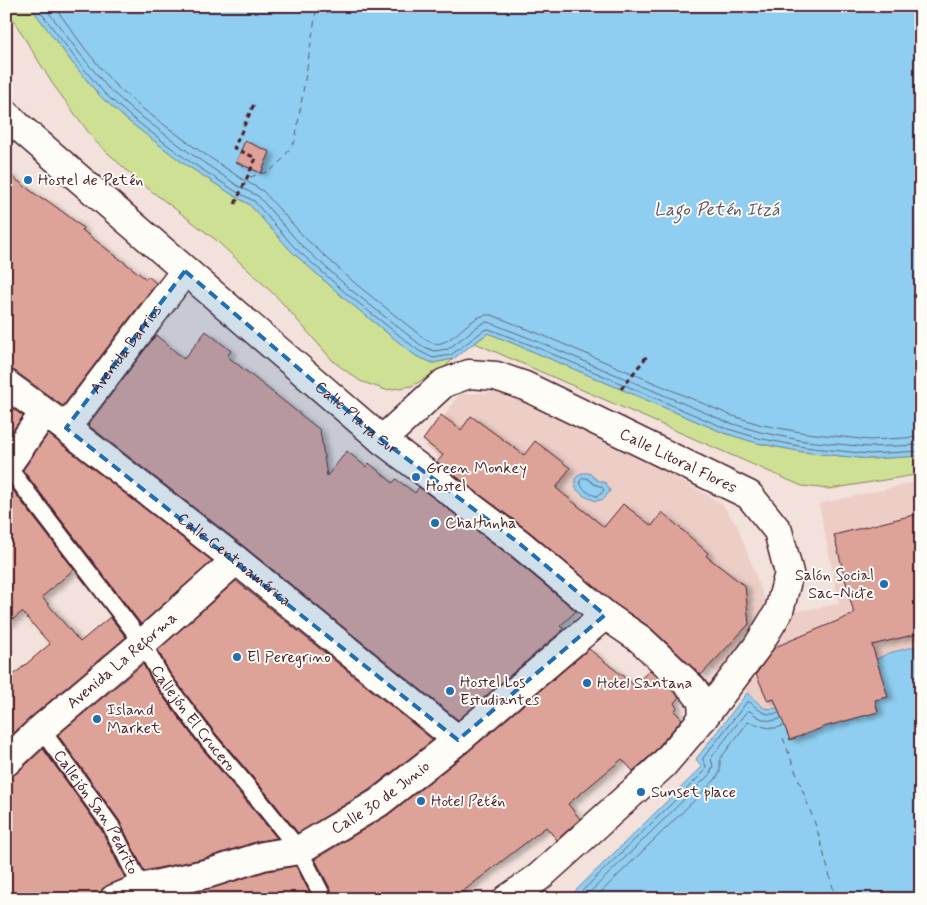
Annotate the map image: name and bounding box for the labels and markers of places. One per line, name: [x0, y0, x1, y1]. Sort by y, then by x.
place label: Hostel de Petén: [38, 170, 143, 191]
marker: Hostel de Petén: [22, 174, 34, 186]
place label: Green Monkey Hostel: [426, 458, 527, 497]
marker: Green Monkey Hostel: [410, 471, 422, 483]
place label: Chaltunha: [445, 513, 517, 534]
marker: Chaltunha: [429, 517, 441, 529]
place label: Salón Social Sac-Nicte: [795, 565, 874, 604]
marker: Salón Social Sac-Nicte: [878, 578, 890, 590]
place label: El Peregrino: [247, 647, 331, 668]
marker: El Peregrino: [231, 651, 243, 663]
place label: Hostel Los Estudiantes: [460, 672, 540, 711]
place label: Hotel Santana: [597, 673, 693, 694]
marker: Hotel Santana: [581, 677, 593, 689]
marker: Hostel Los Estudiantes: [444, 685, 456, 697]
place label: Island Market: [107, 700, 161, 739]
marker: Island Market: [91, 713, 103, 725]
place label: Sunset place: [651, 782, 736, 803]
marker: Sunset place: [635, 786, 647, 798]
place label: Hotel Petén: [431, 791, 505, 812]
marker: Hotel Petén: [415, 795, 427, 807]

